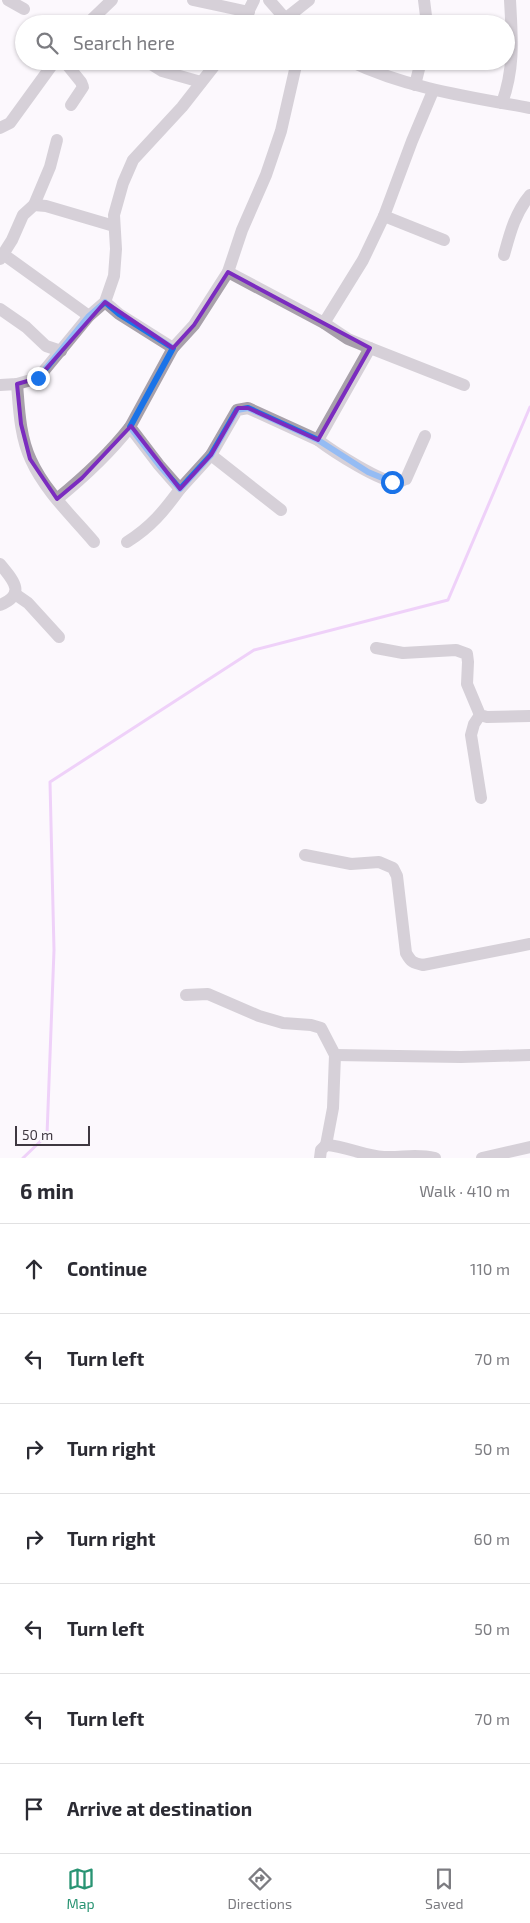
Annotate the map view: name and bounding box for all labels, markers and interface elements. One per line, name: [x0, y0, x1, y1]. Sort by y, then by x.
search box: [15, 15, 515, 70]
icon: search: [33, 29, 61, 57]
text: Search here: [73, 31, 175, 54]
route end: [27, 367, 50, 390]
route start: [381, 471, 404, 494]
scale bar: [15, 1123, 90, 1146]
text: 50 m: [22, 1126, 53, 1143]
text: 6 min: [20, 1178, 74, 1203]
text: Walk · 410 m: [419, 1181, 510, 1200]
icon: ahead: [20, 1255, 48, 1283]
text: Continue: [67, 1257, 147, 1280]
text: 110 m: [470, 1259, 510, 1278]
icon: left: [20, 1345, 48, 1373]
text: Turn left: [67, 1347, 144, 1370]
text: 70 m: [475, 1349, 510, 1368]
icon: right: [20, 1435, 48, 1463]
text: Turn right: [67, 1437, 155, 1460]
text: 50 m: [474, 1439, 510, 1458]
icon: right: [20, 1525, 48, 1553]
text: Turn right: [67, 1527, 155, 1550]
text: 60 m: [474, 1529, 510, 1548]
icon: left: [20, 1615, 48, 1643]
text: Turn left: [67, 1617, 144, 1640]
text: 50 m: [474, 1619, 510, 1638]
icon: left: [20, 1705, 48, 1733]
text: Turn left: [67, 1707, 144, 1730]
text: 70 m: [475, 1709, 510, 1728]
icon: arrive: [20, 1795, 48, 1823]
text: Arrive at destination: [67, 1797, 252, 1820]
tab: Map: [66, 1865, 95, 1912]
tab: Directions: [228, 1865, 292, 1912]
tab: Saved: [425, 1865, 464, 1912]

